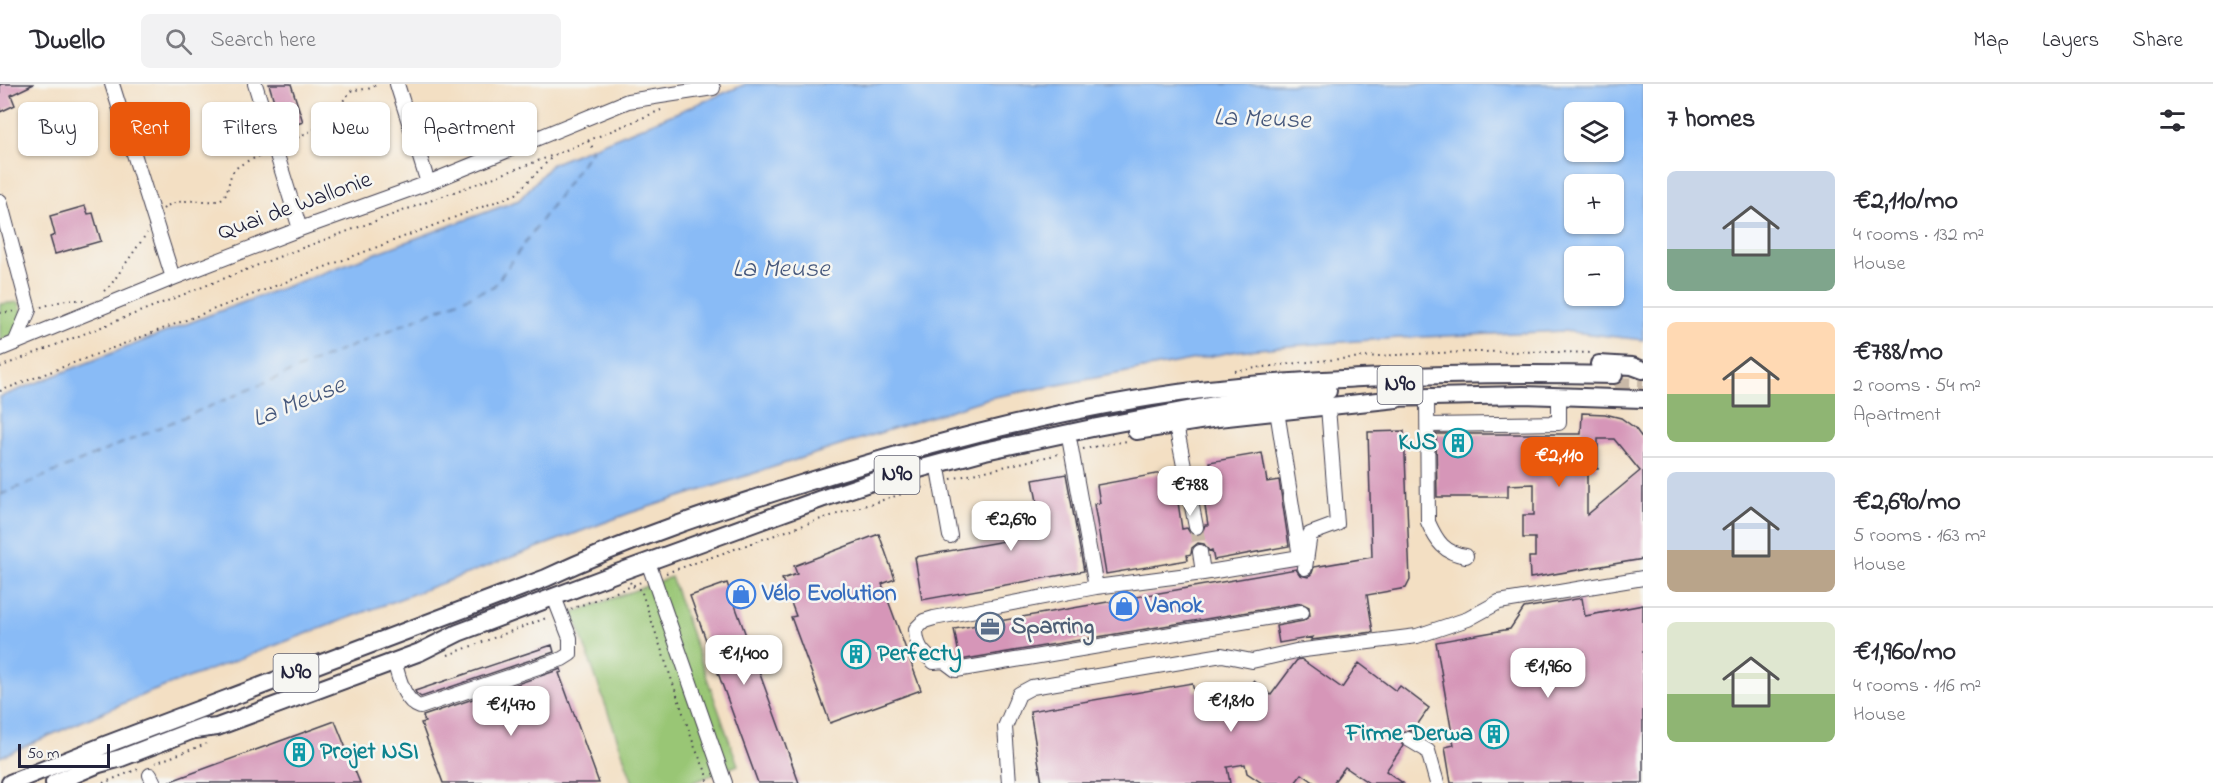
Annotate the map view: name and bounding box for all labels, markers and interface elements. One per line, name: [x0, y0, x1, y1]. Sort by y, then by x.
search box: [141, 14, 561, 68]
text: Dwello: [30, 21, 105, 62]
icon: search: [162, 25, 195, 58]
text: Search here: [210, 25, 316, 57]
text: Map: [1973, 26, 2009, 56]
text: Layers: [2042, 26, 2099, 56]
text: Share: [2132, 26, 2183, 56]
water label: La Meuse: [1213, 99, 1313, 141]
text: 7 homes: [1667, 101, 1755, 139]
chip: Buy: [18, 102, 98, 156]
chip: Rent: [110, 102, 190, 156]
chip: Filters: [202, 102, 299, 156]
chip: New: [311, 102, 390, 156]
chip: Apartment: [402, 102, 537, 156]
map controls: [1564, 102, 1624, 306]
button: layers: [1564, 102, 1624, 162]
icon: filters: [2156, 104, 2189, 137]
street label: Quai de Wallonie: [213, 163, 377, 251]
button: +: [1564, 174, 1624, 234]
text: €2,110/mo: [1853, 183, 1958, 221]
icon: home: [1715, 195, 1787, 267]
text: 4 rooms · 132 m²: [1853, 221, 1984, 250]
button: −: [1564, 246, 1624, 306]
text: House: [1853, 250, 1906, 279]
water label: La Meuse: [732, 251, 831, 289]
text: €788/mo: [1853, 334, 1943, 372]
icon: home: [1715, 346, 1787, 418]
road number: N90: [1378, 366, 1422, 404]
water label: La Meuse: [247, 367, 352, 439]
text: 2 rooms · 54 m²: [1853, 372, 1981, 401]
text: Apartment: [1853, 401, 1941, 430]
place label: KJS: [1398, 426, 1437, 461]
building icon: KJS: [1442, 427, 1474, 459]
pin: €2,110: [1510, 437, 1608, 488]
text: €2,110: [1535, 442, 1583, 471]
road number: N90: [874, 456, 920, 494]
pin: €788: [1154, 466, 1226, 517]
text: €788: [1171, 471, 1209, 500]
text: €2,690/mo: [1853, 484, 1961, 522]
icon: home: [1715, 496, 1787, 568]
pin: €2,690: [962, 501, 1060, 552]
text: €2,690: [986, 506, 1036, 535]
text: 5 rooms · 163 m²: [1853, 522, 1986, 551]
text: House: [1853, 551, 1906, 580]
place label: Vélo Evolution: [761, 577, 897, 612]
shop icon: Vélo Evolution: [725, 578, 757, 610]
place label: Vanok: [1144, 589, 1204, 624]
shop icon: Vanok: [1108, 590, 1140, 622]
place label: Sparring: [1011, 610, 1094, 646]
office icon: Sparring: [974, 611, 1006, 643]
text: €1,960/mo: [1853, 634, 1956, 672]
pin: €1,400: [695, 635, 793, 686]
place label: Perfecty: [877, 637, 962, 673]
building icon: Perfecty: [840, 638, 872, 670]
text: €1,400: [719, 640, 769, 669]
icon: home: [1715, 646, 1787, 718]
pin: €1,960: [1499, 648, 1597, 699]
text: €1,960: [1524, 653, 1572, 682]
road number: N90: [274, 654, 318, 692]
text: 4 rooms · 116 m²: [1853, 672, 1981, 701]
pin: €1,810: [1182, 682, 1280, 733]
pin: €1,470: [462, 686, 560, 737]
text: €1,810: [1208, 687, 1254, 716]
text: €1,470: [487, 691, 535, 720]
text: House: [1853, 701, 1906, 730]
place label: Firme Derwa: [1345, 717, 1473, 752]
building icon: Firme Derwa: [1478, 718, 1510, 750]
place label: Projet NSI: [320, 735, 419, 770]
building icon: Projet NSI: [283, 736, 315, 768]
scale bar: [18, 741, 110, 768]
text: 50 m: [27, 742, 59, 766]

